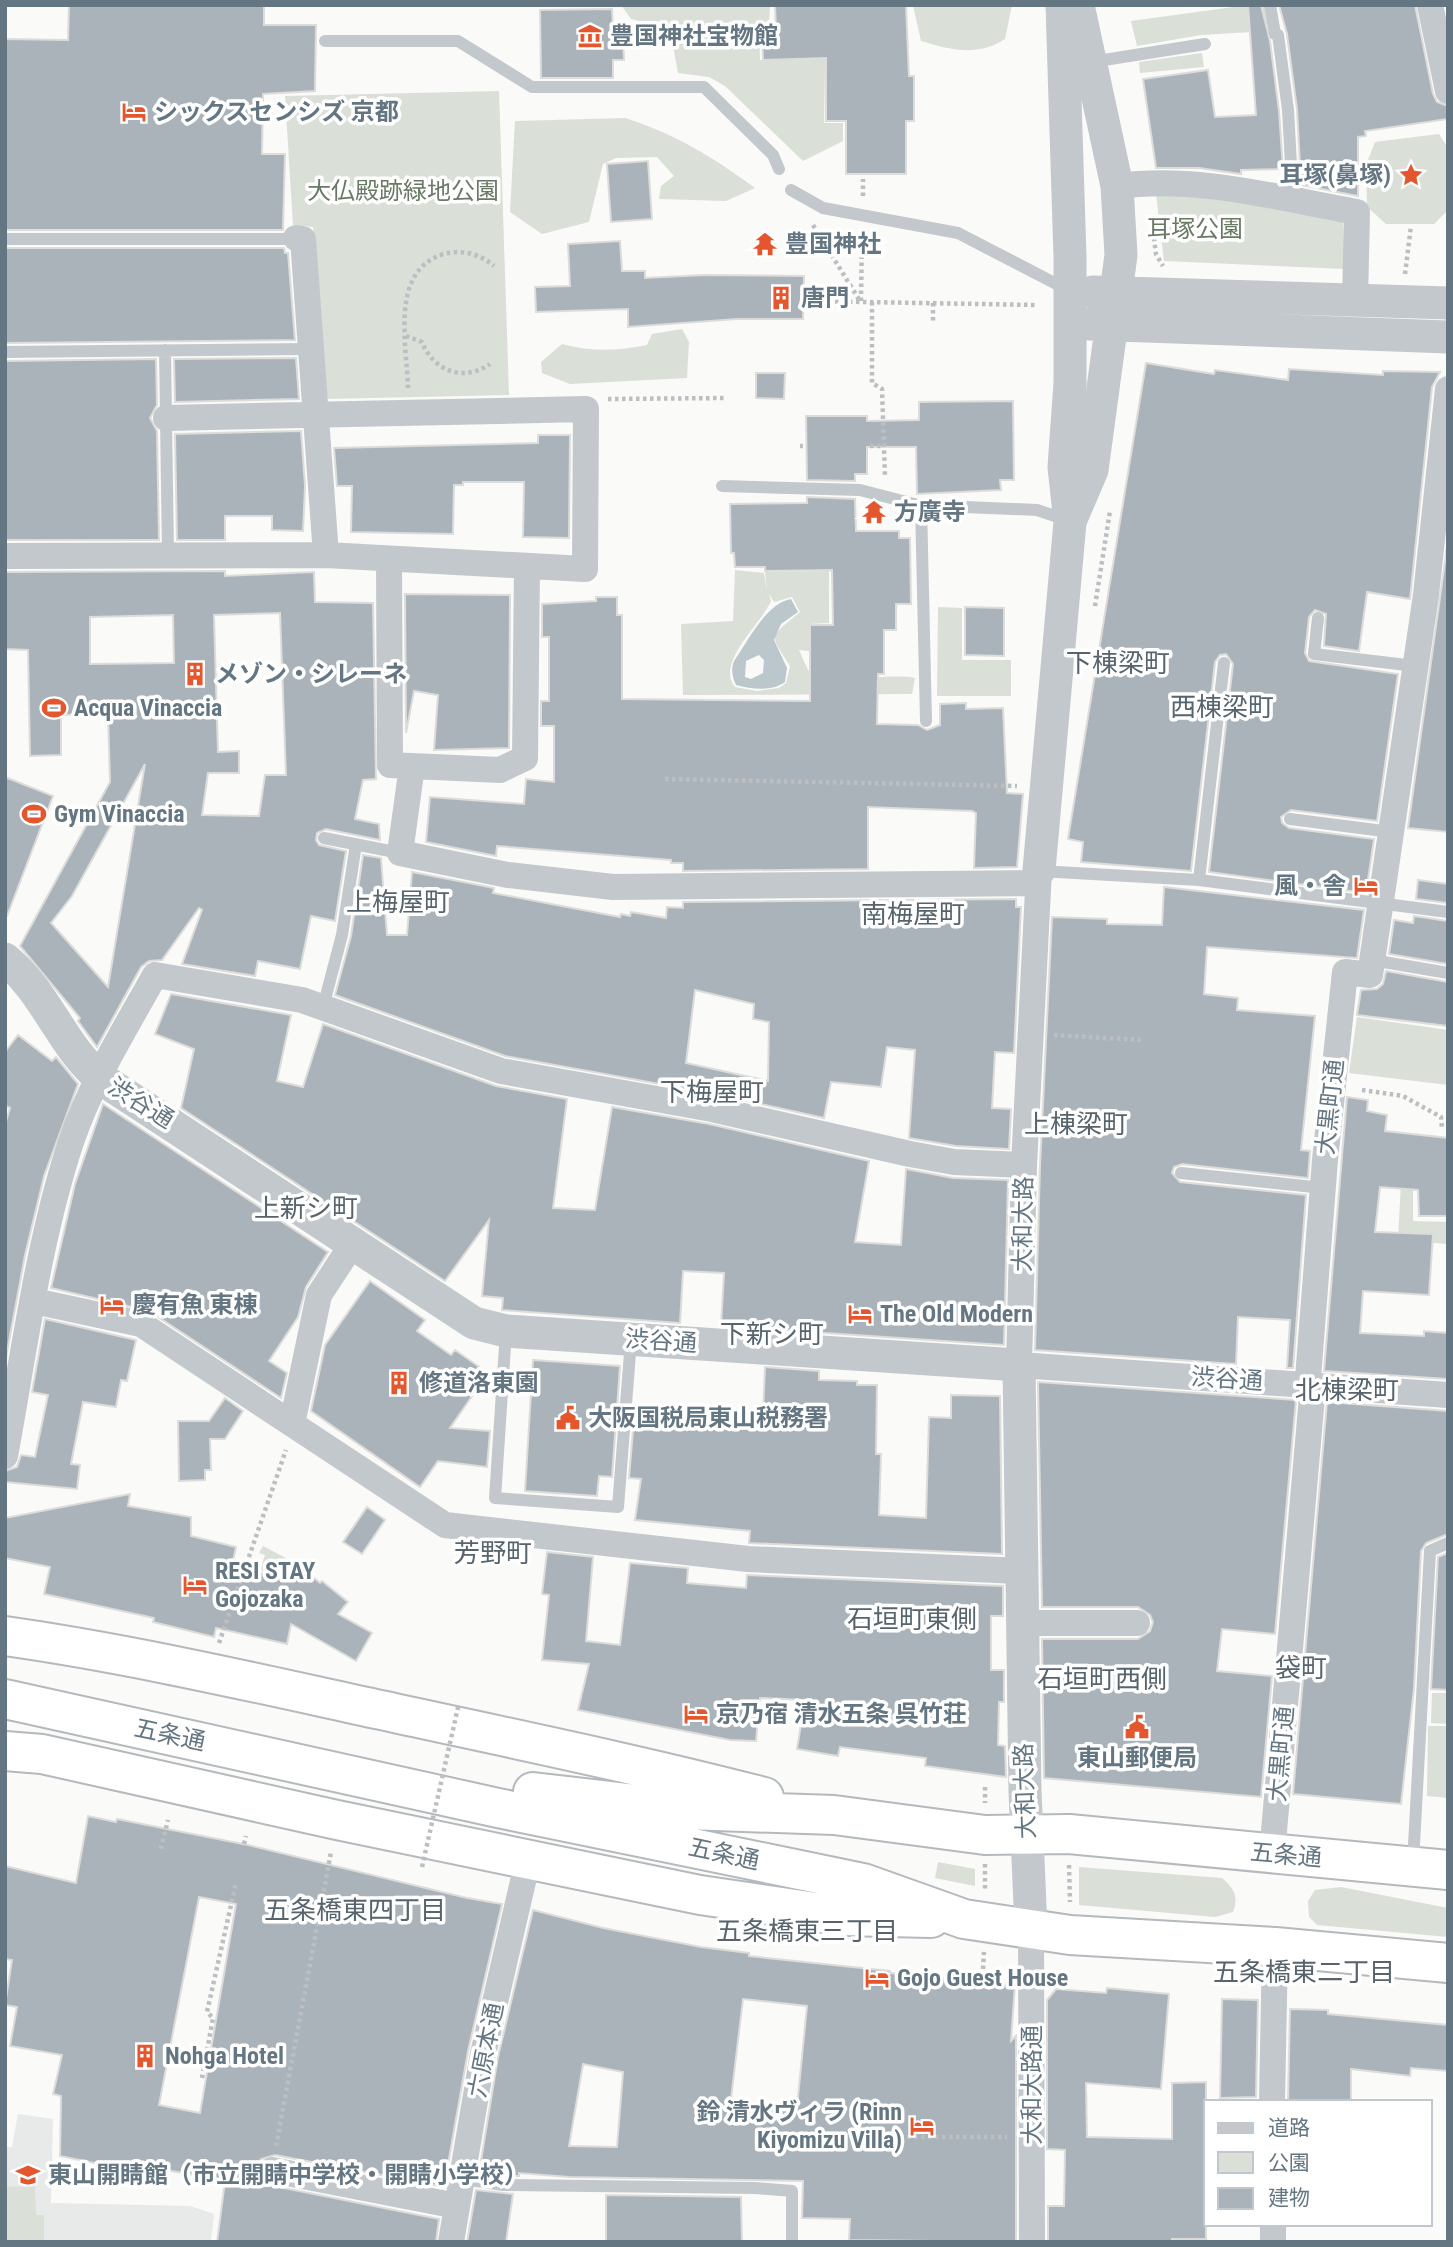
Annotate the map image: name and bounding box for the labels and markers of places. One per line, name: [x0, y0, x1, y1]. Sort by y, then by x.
museum icon: 豊国神社宝物館: [576, 22, 604, 50]
place label: 豊国神社宝物館: [610, 22, 778, 50]
hotel icon: シックスセンシズ 京都: [120, 98, 148, 126]
place label: シックスセンシズ 京都: [154, 98, 399, 126]
place label: 耳塚(鼻塚): [1279, 161, 1391, 189]
place icon: 耳塚(鼻塚): [1397, 161, 1425, 189]
temple icon: 豊国神社: [751, 230, 779, 258]
place label: 豊国神社: [785, 230, 881, 258]
building icon: 唐門: [767, 284, 795, 312]
place label: 唐門: [801, 284, 849, 312]
temple icon: 方廣寺: [860, 498, 888, 526]
place label: 方廣寺: [894, 498, 966, 526]
building icon: メゾン・シレーネ: [181, 660, 209, 688]
place label: メゾン・シレーネ: [215, 660, 407, 688]
sports icon: Acqua Vinaccia: [40, 694, 68, 722]
place label: Acqua Vinaccia: [74, 694, 222, 722]
sports icon: Gym Vinaccia: [20, 800, 48, 828]
place label: Gym Vinaccia: [54, 800, 185, 828]
place label: 風・舎: [1274, 872, 1346, 900]
hotel icon: 風・舎: [1352, 872, 1380, 900]
hotel icon: 慶有魚 東棟: [98, 1291, 126, 1319]
place label: 慶有魚 東棟: [132, 1291, 258, 1319]
hotel icon: The Old Modern: [846, 1300, 874, 1328]
place label: The Old Modern: [880, 1300, 1033, 1328]
building icon: 修道洛東園: [385, 1369, 413, 1397]
place label: 修道洛東園: [419, 1369, 539, 1397]
public building icon: 大阪国税局東山税務署: [554, 1404, 582, 1432]
place label: 大阪国税局東山税務署: [588, 1404, 828, 1432]
place label: RESI STAY Gojozaka: [215, 1557, 315, 1613]
hotel icon: RESI STAY Gojozaka: [181, 1571, 209, 1599]
hotel icon: 京乃宿 清水五条 呉竹荘: [682, 1700, 710, 1728]
place label: 京乃宿 清水五条 呉竹荘: [716, 1700, 967, 1728]
public building icon: 東山郵便局: [1123, 1713, 1151, 1741]
place label: 東山郵便局: [1077, 1744, 1197, 1772]
hotel icon: Gojo Guest House: [863, 1964, 891, 1992]
place label: Gojo Guest House: [897, 1964, 1068, 1992]
building icon: Nohga Hotel: [131, 2042, 159, 2070]
place label: Nohga Hotel: [165, 2042, 284, 2070]
place label: 鈴 清水ヴィラ (Rinn Kiyomizu Villa): [696, 2098, 902, 2154]
hotel icon: 鈴 清水ヴィラ (Rinn Kiyomizu Villa): [908, 2112, 936, 2140]
school or university icon: 東山開睛館（市立開睛中学校・開睛小学校）: [14, 2161, 42, 2189]
place label: 東山開睛館（市立開睛中学校・開睛小学校）: [48, 2161, 528, 2189]

